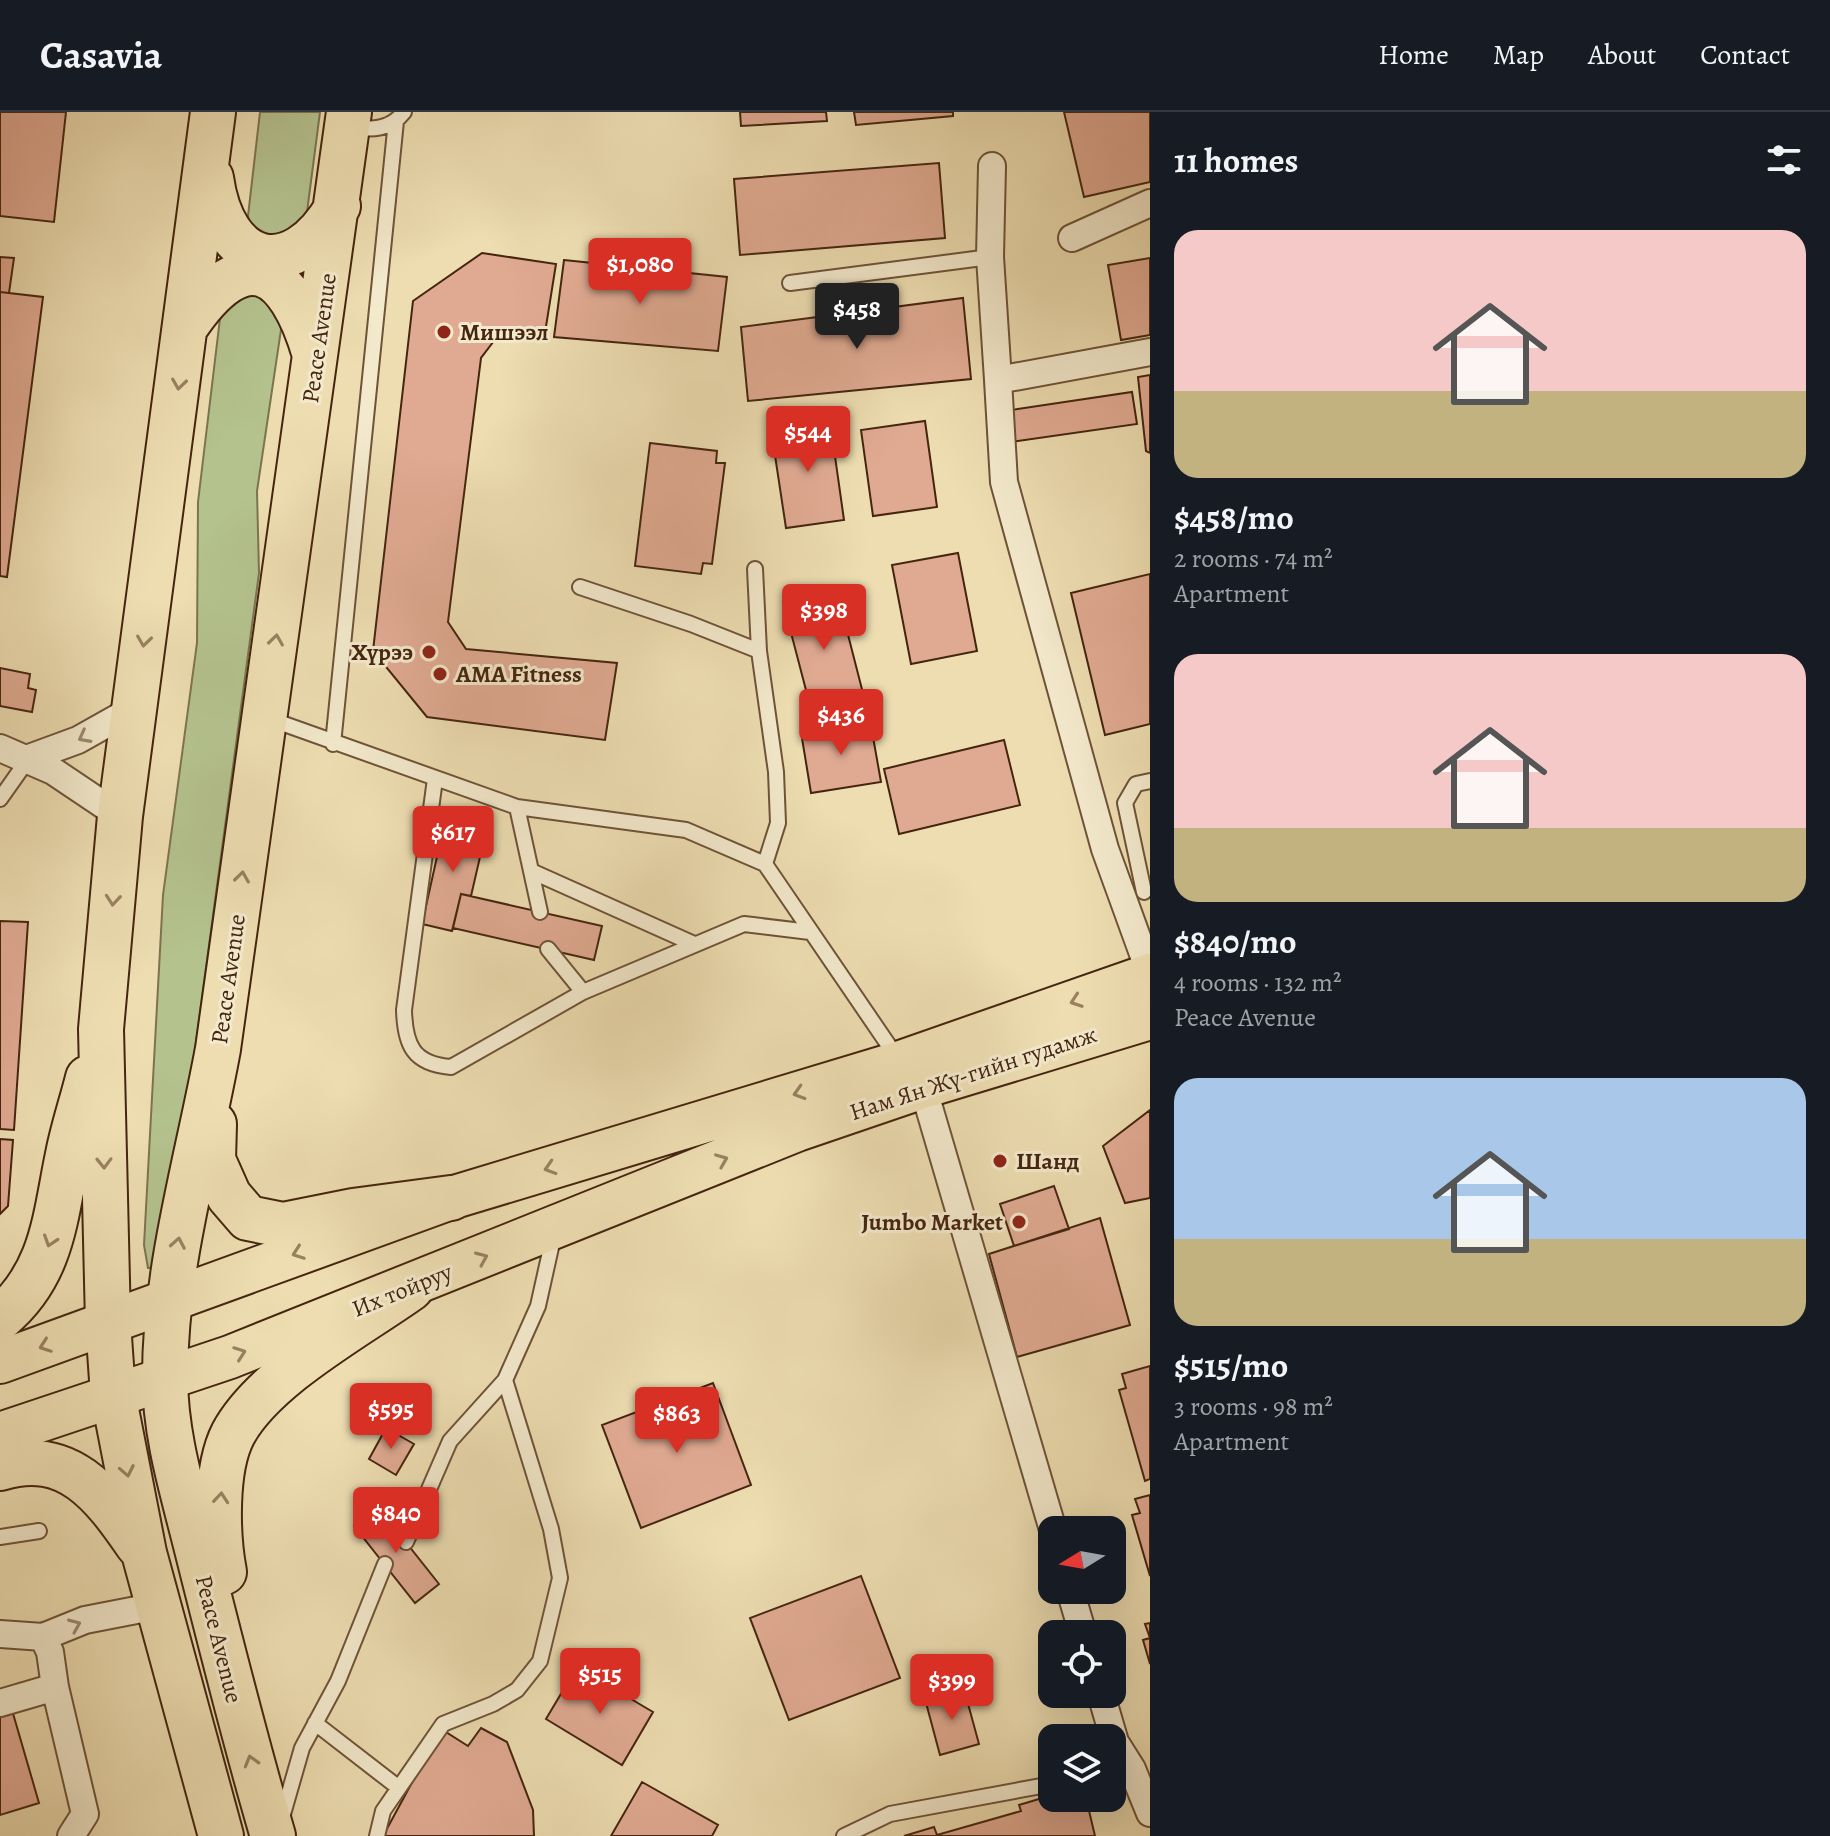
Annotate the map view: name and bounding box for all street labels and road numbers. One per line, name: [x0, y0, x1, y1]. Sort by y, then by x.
street label: Peace Avenue: [294, 271, 344, 405]
street label: Peace Avenue: [203, 912, 253, 1046]
street label: Нам Ян Жү-гийн гудамж: [845, 1018, 1101, 1128]
street label: Их тойруу: [347, 1255, 457, 1325]
street label: Peace Avenue: [188, 1572, 250, 1706]

